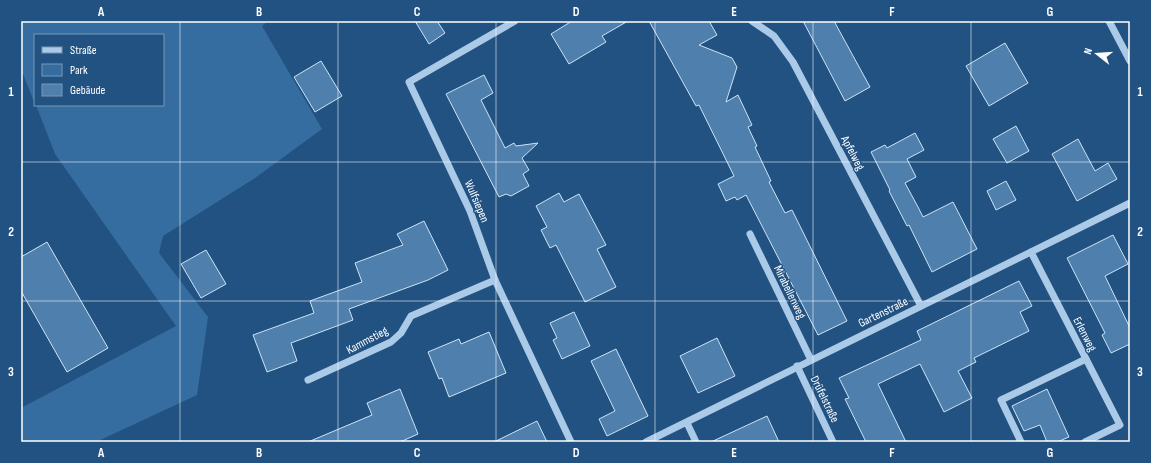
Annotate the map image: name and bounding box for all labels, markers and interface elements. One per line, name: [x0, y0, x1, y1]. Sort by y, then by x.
text: A: [97, 4, 105, 20]
text: B: [256, 4, 262, 20]
text: C: [414, 4, 421, 20]
text: D: [573, 4, 580, 20]
text: E: [731, 4, 737, 20]
text: F: [889, 4, 895, 20]
text: G: [1047, 4, 1054, 20]
legend: [34, 34, 164, 106]
north arrow: [1077, 34, 1117, 74]
text: Straße: [70, 43, 97, 58]
text: N: [1081, 46, 1095, 56]
text: Park: [70, 63, 88, 78]
text: Gebäude: [70, 83, 105, 98]
text: 1: [8, 84, 14, 100]
text: 1: [1137, 84, 1143, 100]
street label: Apfelweg: [837, 133, 868, 173]
street label: Wulfsiepen: [461, 178, 492, 225]
text: 2: [8, 224, 14, 240]
text: 2: [1137, 224, 1143, 240]
street label: Mirabellenweg: [770, 263, 809, 322]
street label: Gartenstraße: [856, 294, 911, 331]
street label: Erlenweg: [1069, 314, 1100, 354]
street label: Kammstieg: [344, 323, 391, 358]
text: 3: [8, 364, 14, 380]
text: 3: [1137, 364, 1143, 380]
street label: Drüfelstraße: [807, 373, 842, 425]
text: A: [97, 445, 105, 461]
text: B: [256, 445, 262, 461]
text: C: [414, 445, 421, 461]
text: D: [573, 445, 580, 461]
text: E: [731, 445, 737, 461]
text: F: [889, 445, 895, 461]
text: G: [1047, 445, 1054, 461]

